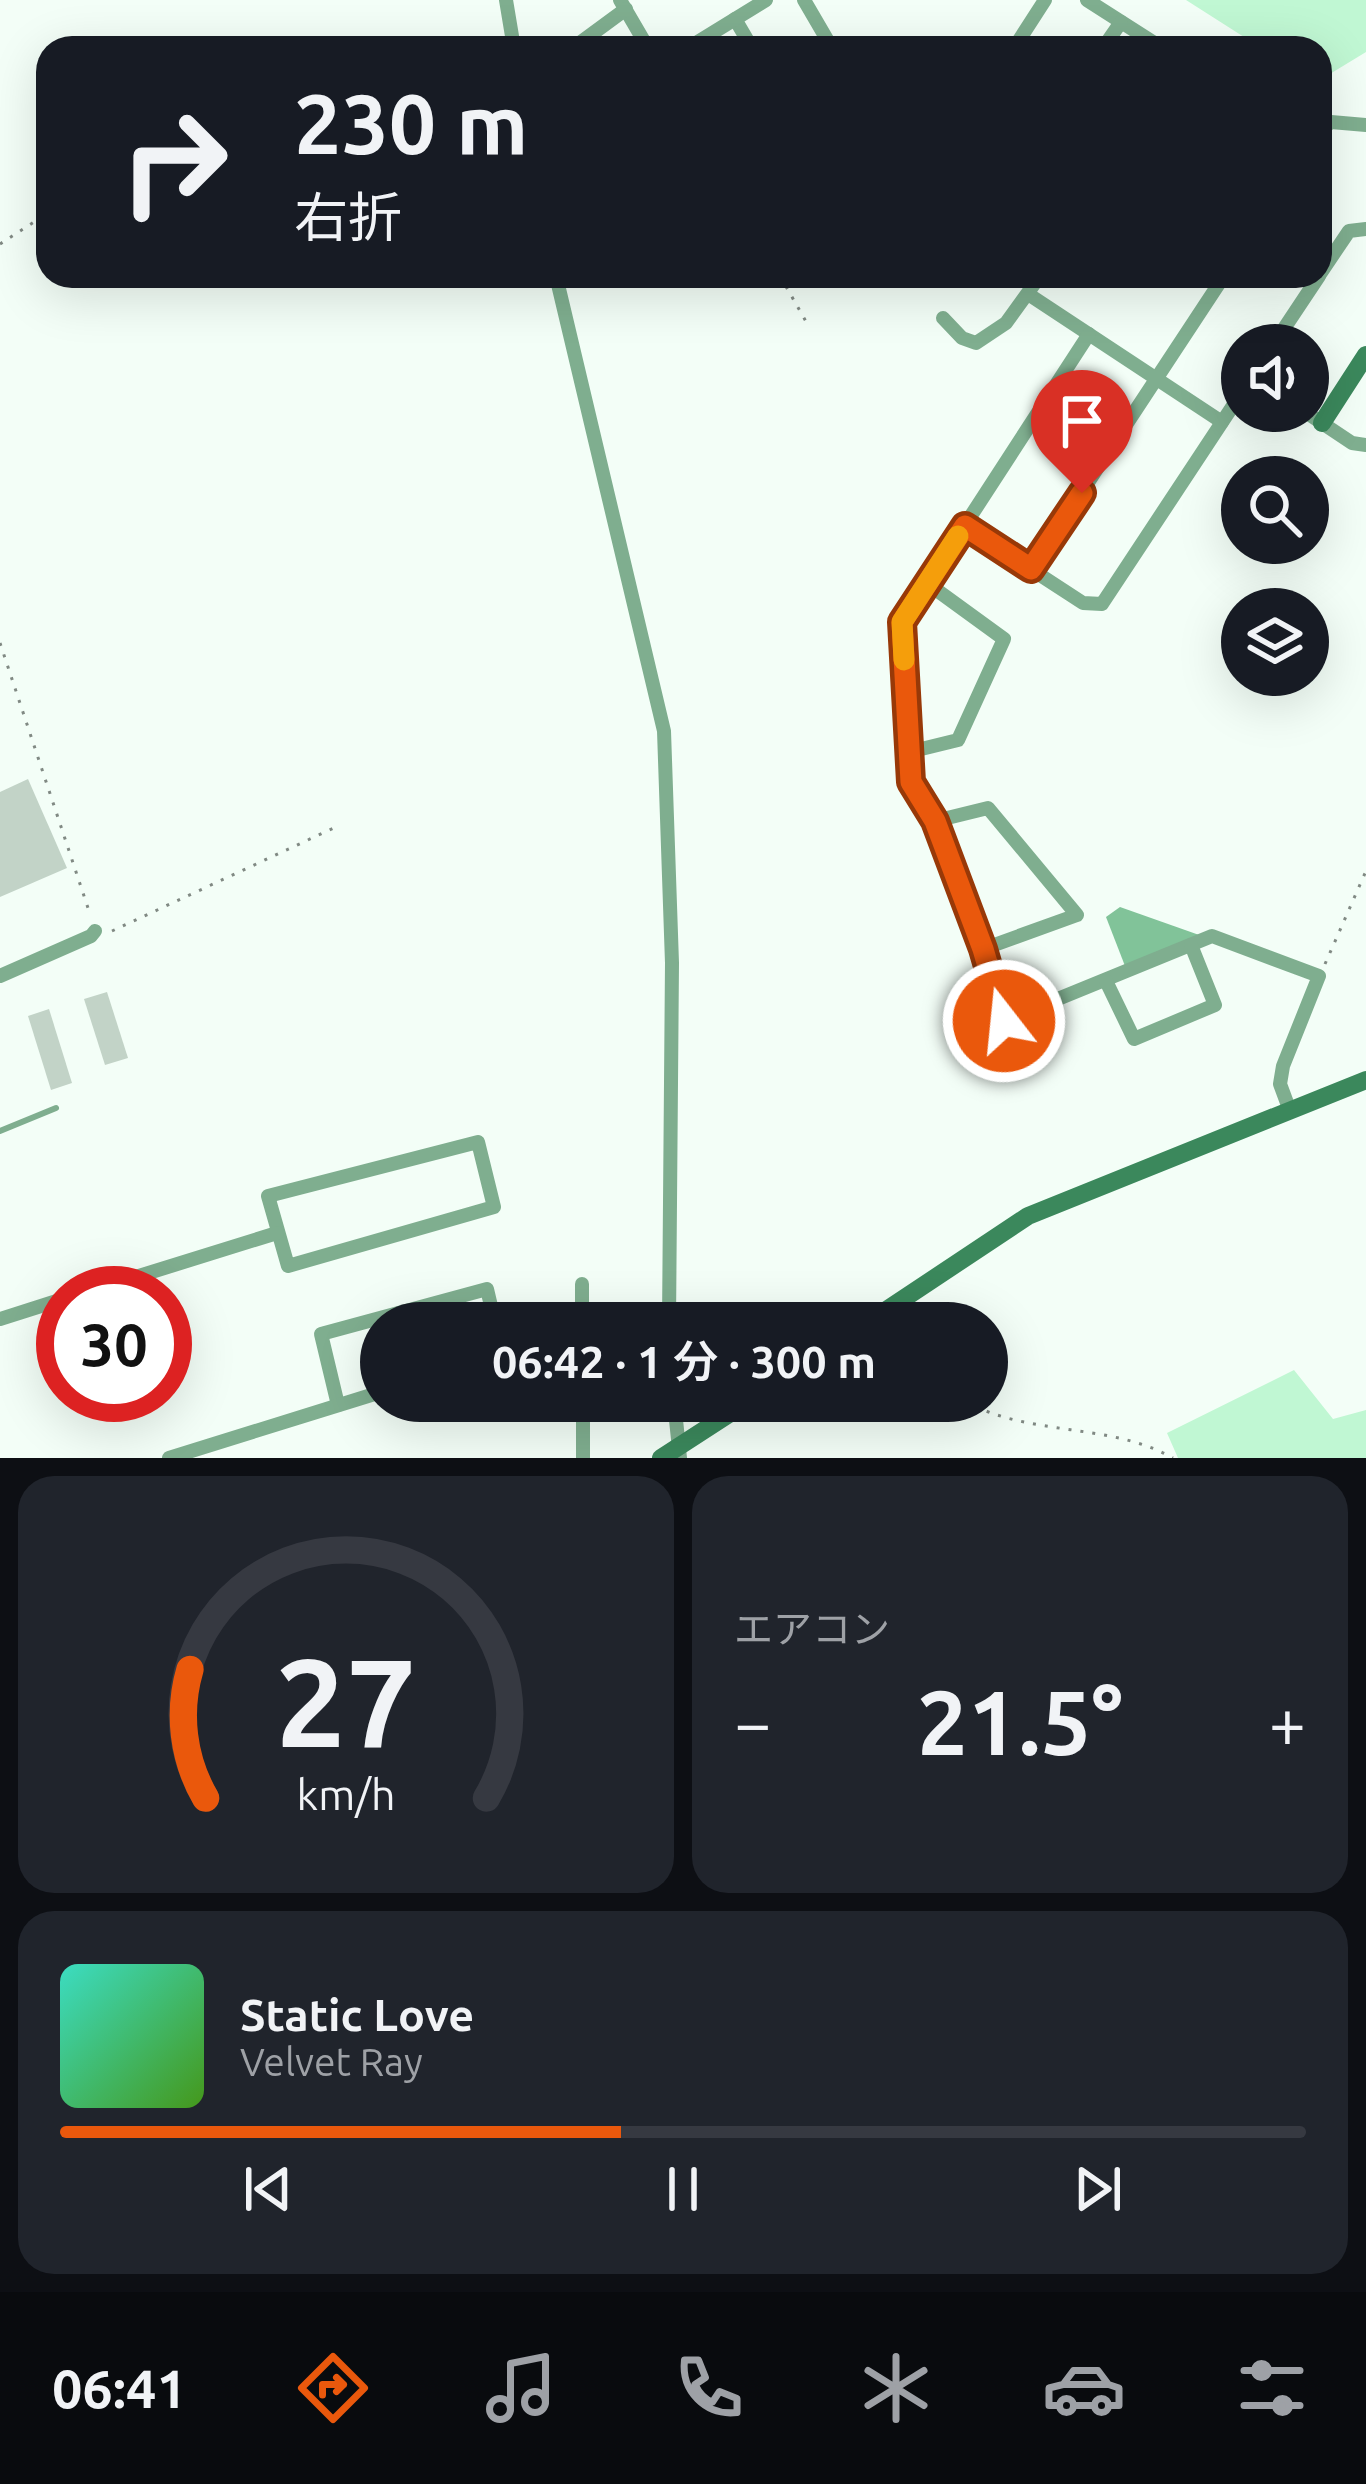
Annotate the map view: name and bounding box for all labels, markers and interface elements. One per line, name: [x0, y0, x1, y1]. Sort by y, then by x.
text: 230 m: [294, 76, 528, 170]
icon: right: [96, 84, 252, 240]
text: 右折: [294, 187, 402, 247]
map controls: [1221, 324, 1329, 696]
button: sound: [1221, 324, 1329, 432]
pin: [1031, 370, 1133, 493]
icon: arrive: [1049, 388, 1115, 454]
button: search: [1221, 456, 1329, 564]
button: layers: [1221, 588, 1329, 696]
position arrow: [941, 958, 1067, 1084]
speed limit sign: 30: [36, 1266, 192, 1422]
text: 06:42 · 1 分 · 300 m: [492, 1336, 876, 1387]
text: エアコン: [734, 1607, 890, 1650]
text: 27: [276, 1631, 416, 1771]
text: 21.5°: [917, 1671, 1123, 1772]
text: −: [734, 1685, 771, 1759]
text: +: [1269, 1685, 1306, 1759]
text: km/h: [296, 1769, 396, 1817]
text: Static Love: [240, 1989, 474, 2040]
text: Velvet Ray: [240, 2040, 423, 2083]
icon: previous: [235, 2156, 301, 2222]
icon: pause: [650, 2156, 716, 2222]
icon: next: [1065, 2156, 1131, 2222]
icon: directions: [291, 2346, 375, 2430]
icon: music: [479, 2346, 563, 2430]
icon: phone: [667, 2346, 751, 2430]
icon: climate: [854, 2346, 938, 2430]
icon: car: [1042, 2346, 1126, 2430]
icon: filters: [1230, 2346, 1314, 2430]
text: 06:41: [52, 2358, 187, 2418]

